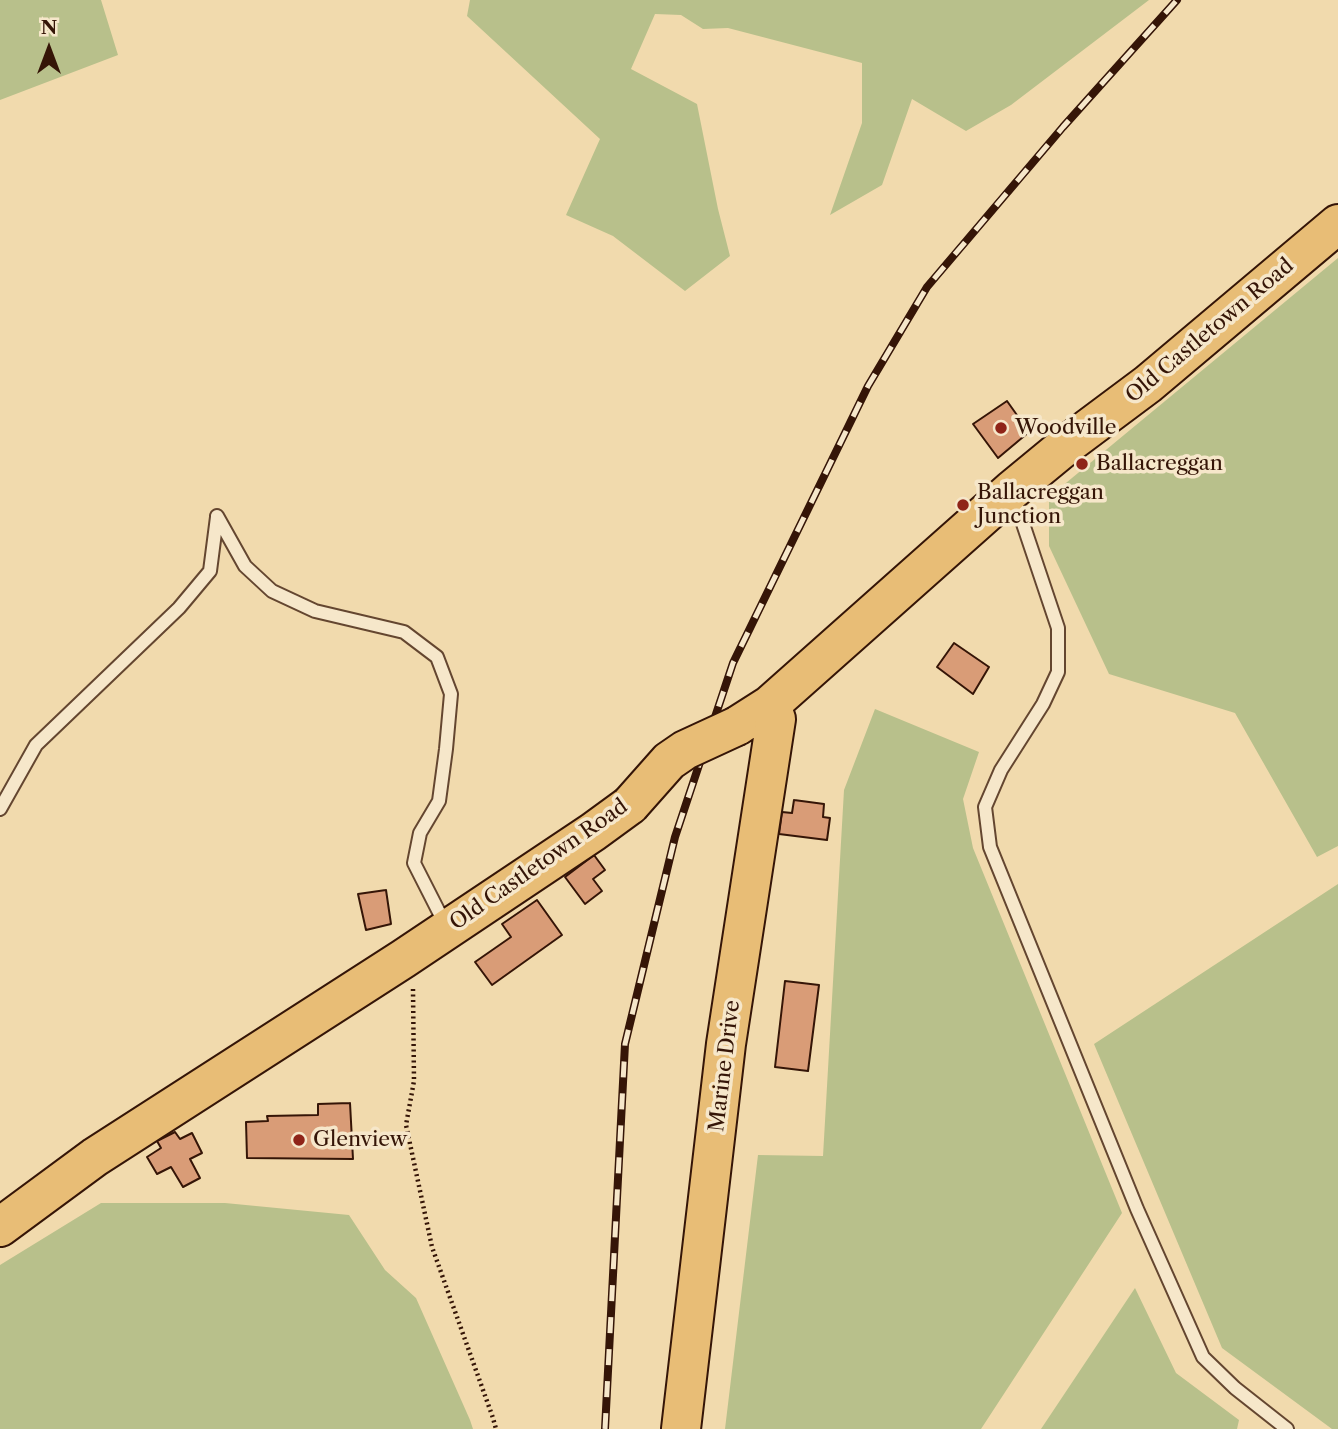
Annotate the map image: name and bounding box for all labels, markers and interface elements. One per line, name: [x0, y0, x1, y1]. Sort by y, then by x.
north arrow: [14, 14, 84, 84]
text: N: [41, 16, 57, 39]
street label: Old Castletown Road: [1121, 253, 1299, 409]
place label: Woodville: [1015, 415, 1117, 441]
marker: Woodville: [993, 420, 1009, 436]
place label: Ballacreggan: [1096, 451, 1223, 477]
marker: Ballacreggan: [1074, 456, 1090, 472]
place label: Ballacreggan Junction: [977, 480, 1104, 530]
marker: Ballacreggan Junction: [955, 497, 971, 513]
street label: Old Castletown Road: [445, 794, 633, 936]
street label: Marine Drive: [704, 999, 746, 1133]
place label: Glenview: [313, 1127, 407, 1153]
marker: Glenview: [291, 1132, 307, 1148]

